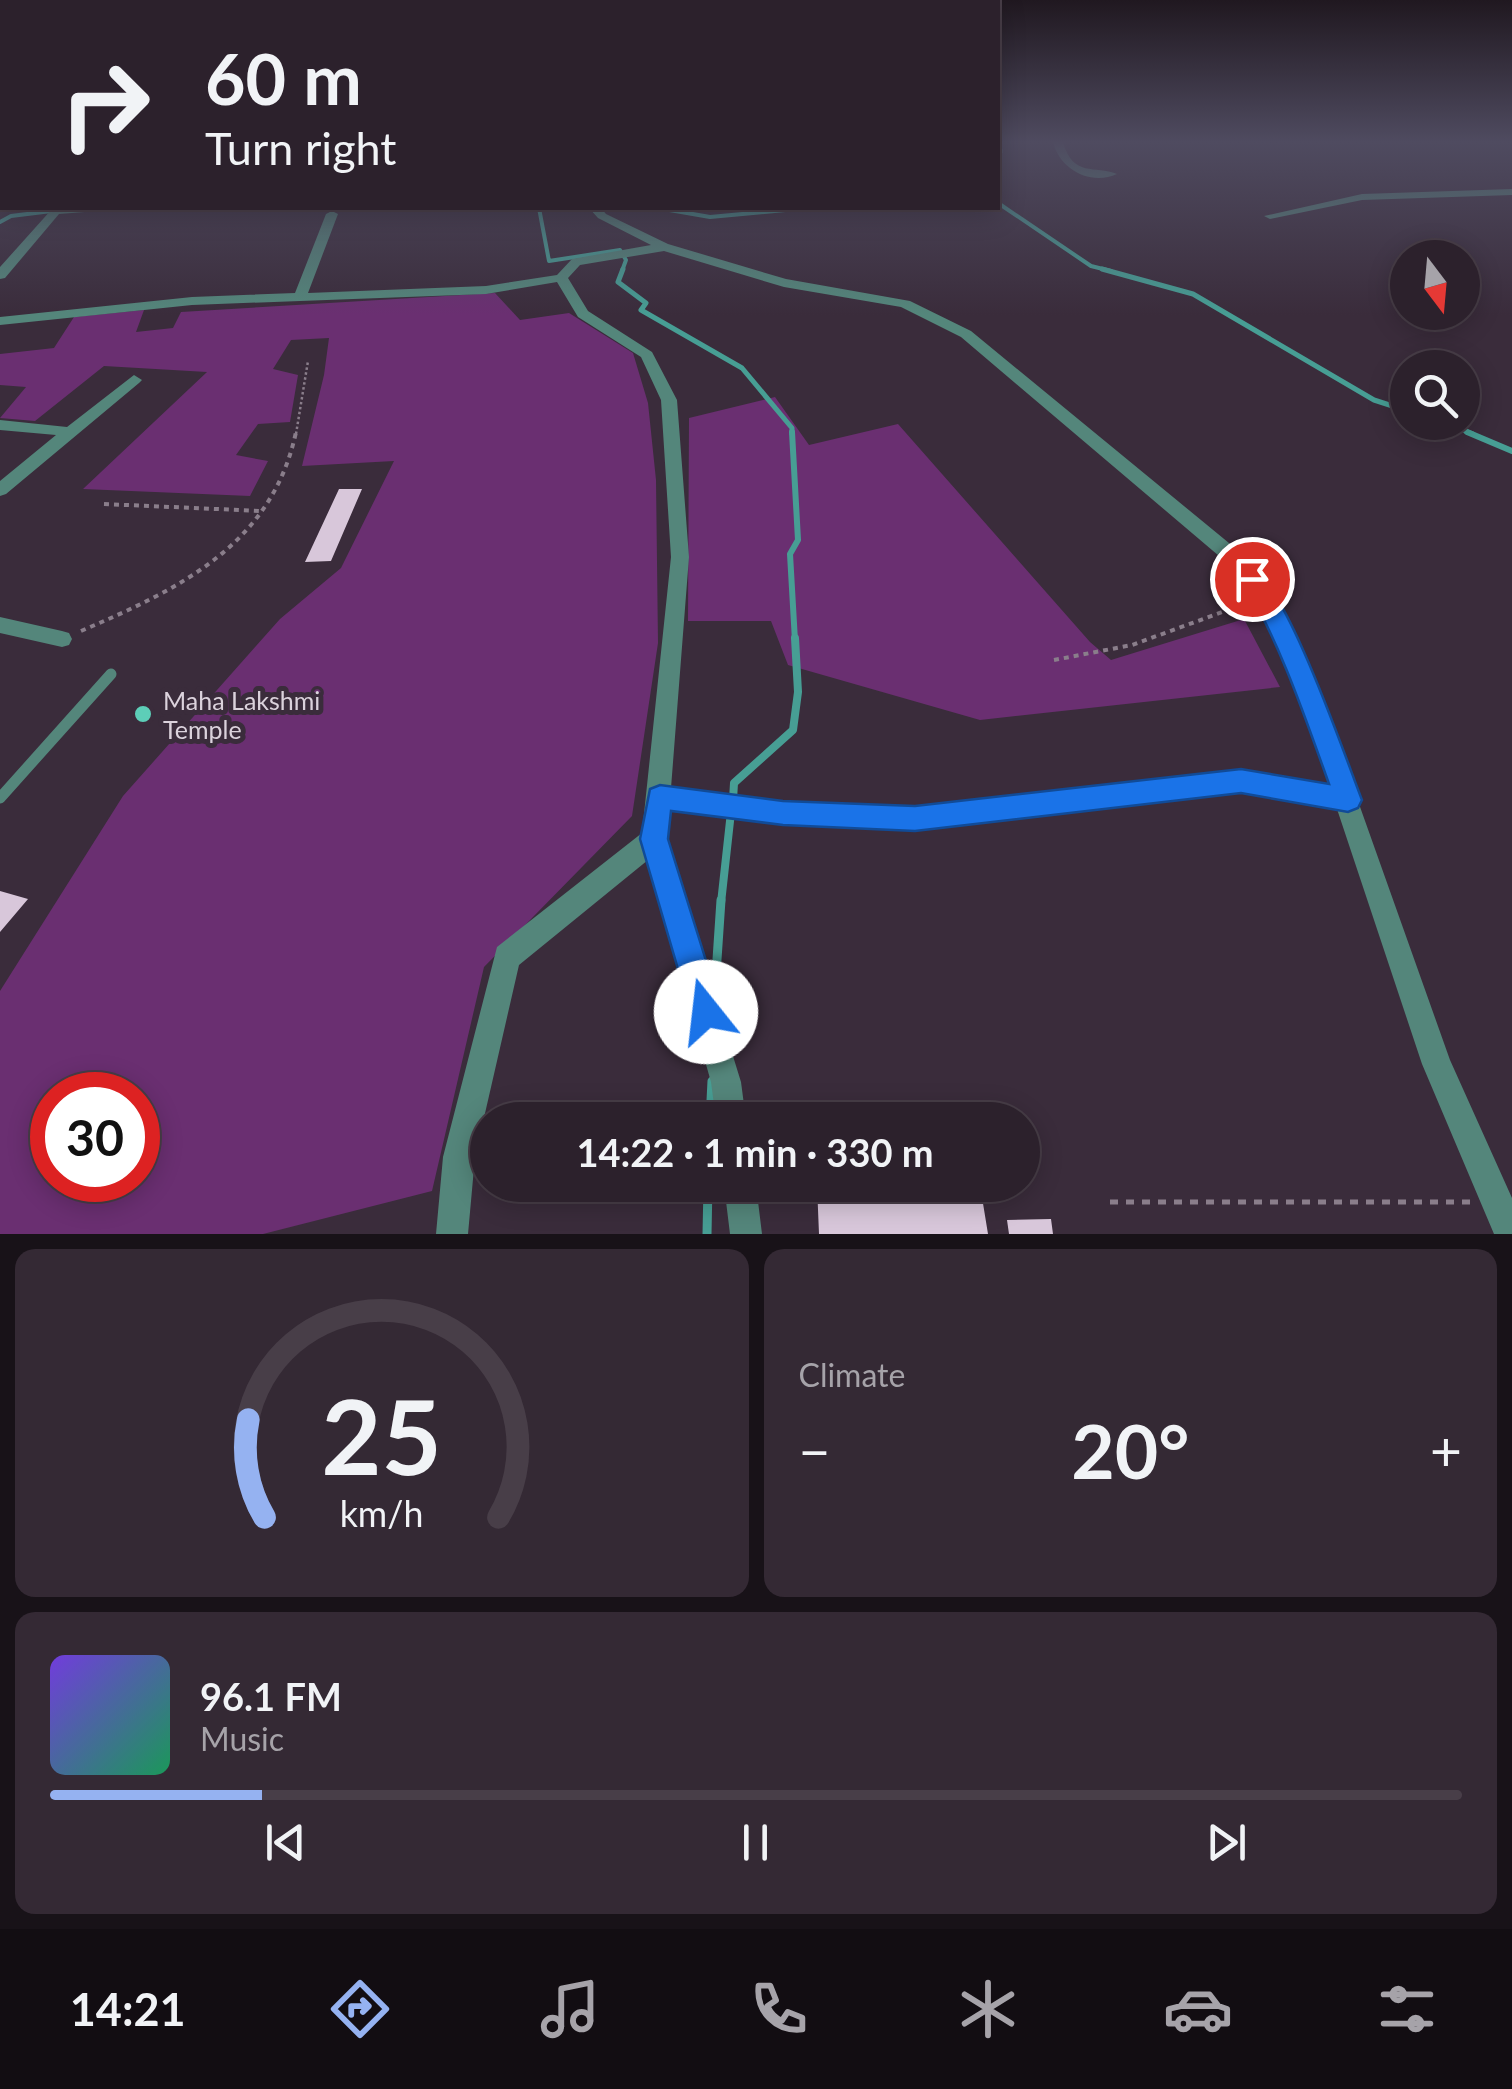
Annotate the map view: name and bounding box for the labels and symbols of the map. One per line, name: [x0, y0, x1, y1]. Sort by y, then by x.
north arrow: [1390, 240, 1480, 330]
pin: [1210, 537, 1295, 622]
place label: Maha Lakshmi Temple: [163, 685, 320, 744]
marker: Maha Lakshmi Temple: [132, 703, 154, 725]
position arrow: [654, 960, 758, 1064]
speed limit sign: 30: [30, 1072, 160, 1202]

